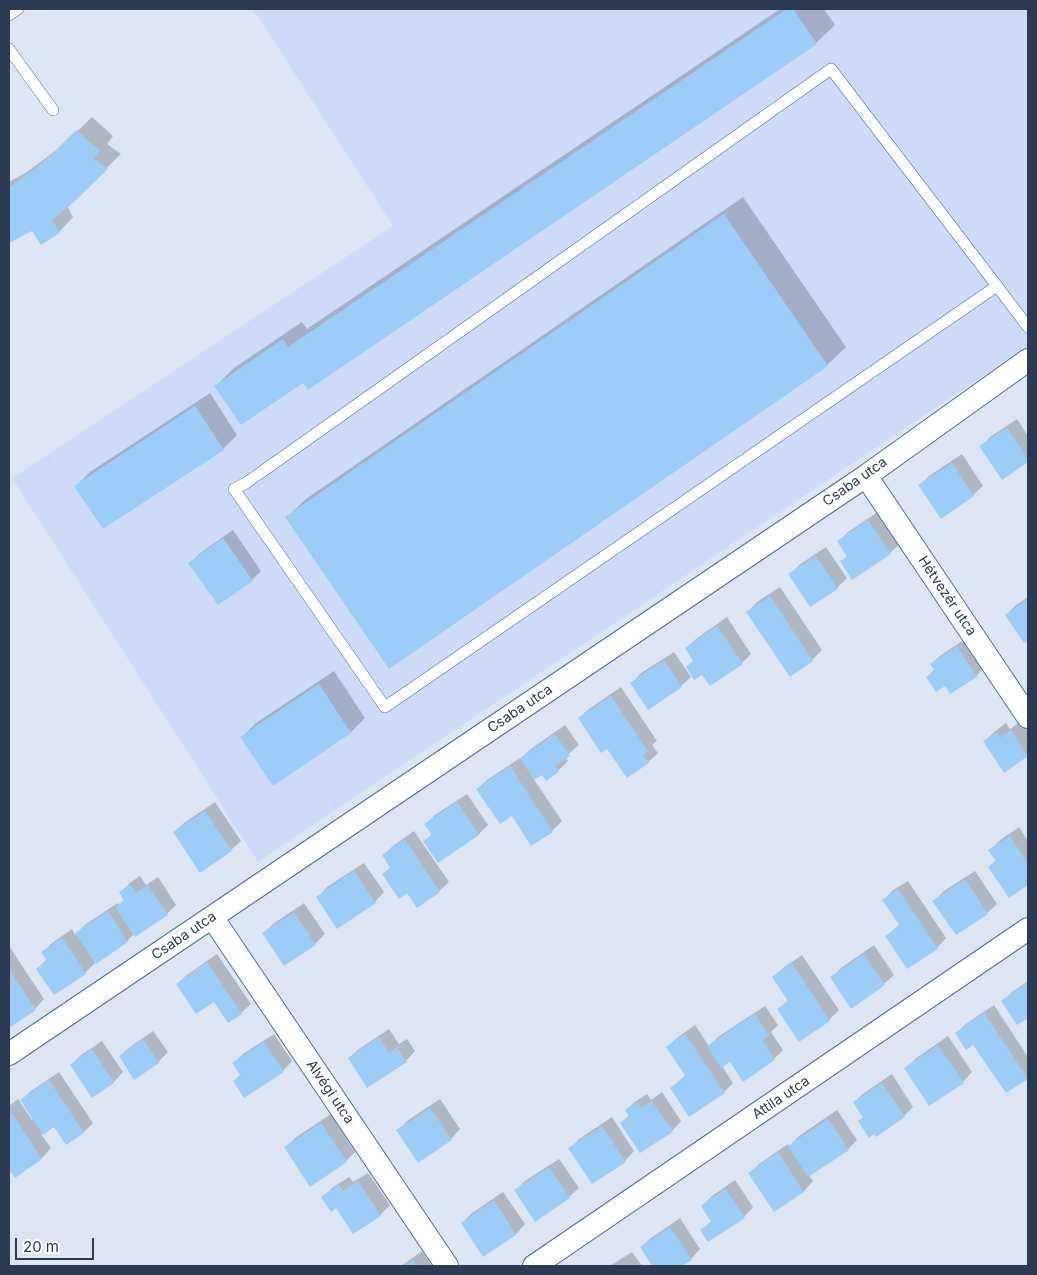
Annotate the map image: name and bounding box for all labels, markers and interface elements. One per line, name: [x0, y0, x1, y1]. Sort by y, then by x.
street label: Csaba utca: [820, 454, 890, 510]
street label: Hétvezér utca: [914, 553, 980, 639]
street label: Csaba utca: [484, 681, 556, 737]
street label: Csaba utca: [148, 908, 220, 964]
street label: Alvégi utca: [302, 1057, 358, 1127]
street label: Attila utca: [749, 1073, 813, 1123]
scale bar: [18, 1228, 96, 1260]
text: 20 m: [23, 1237, 59, 1256]

